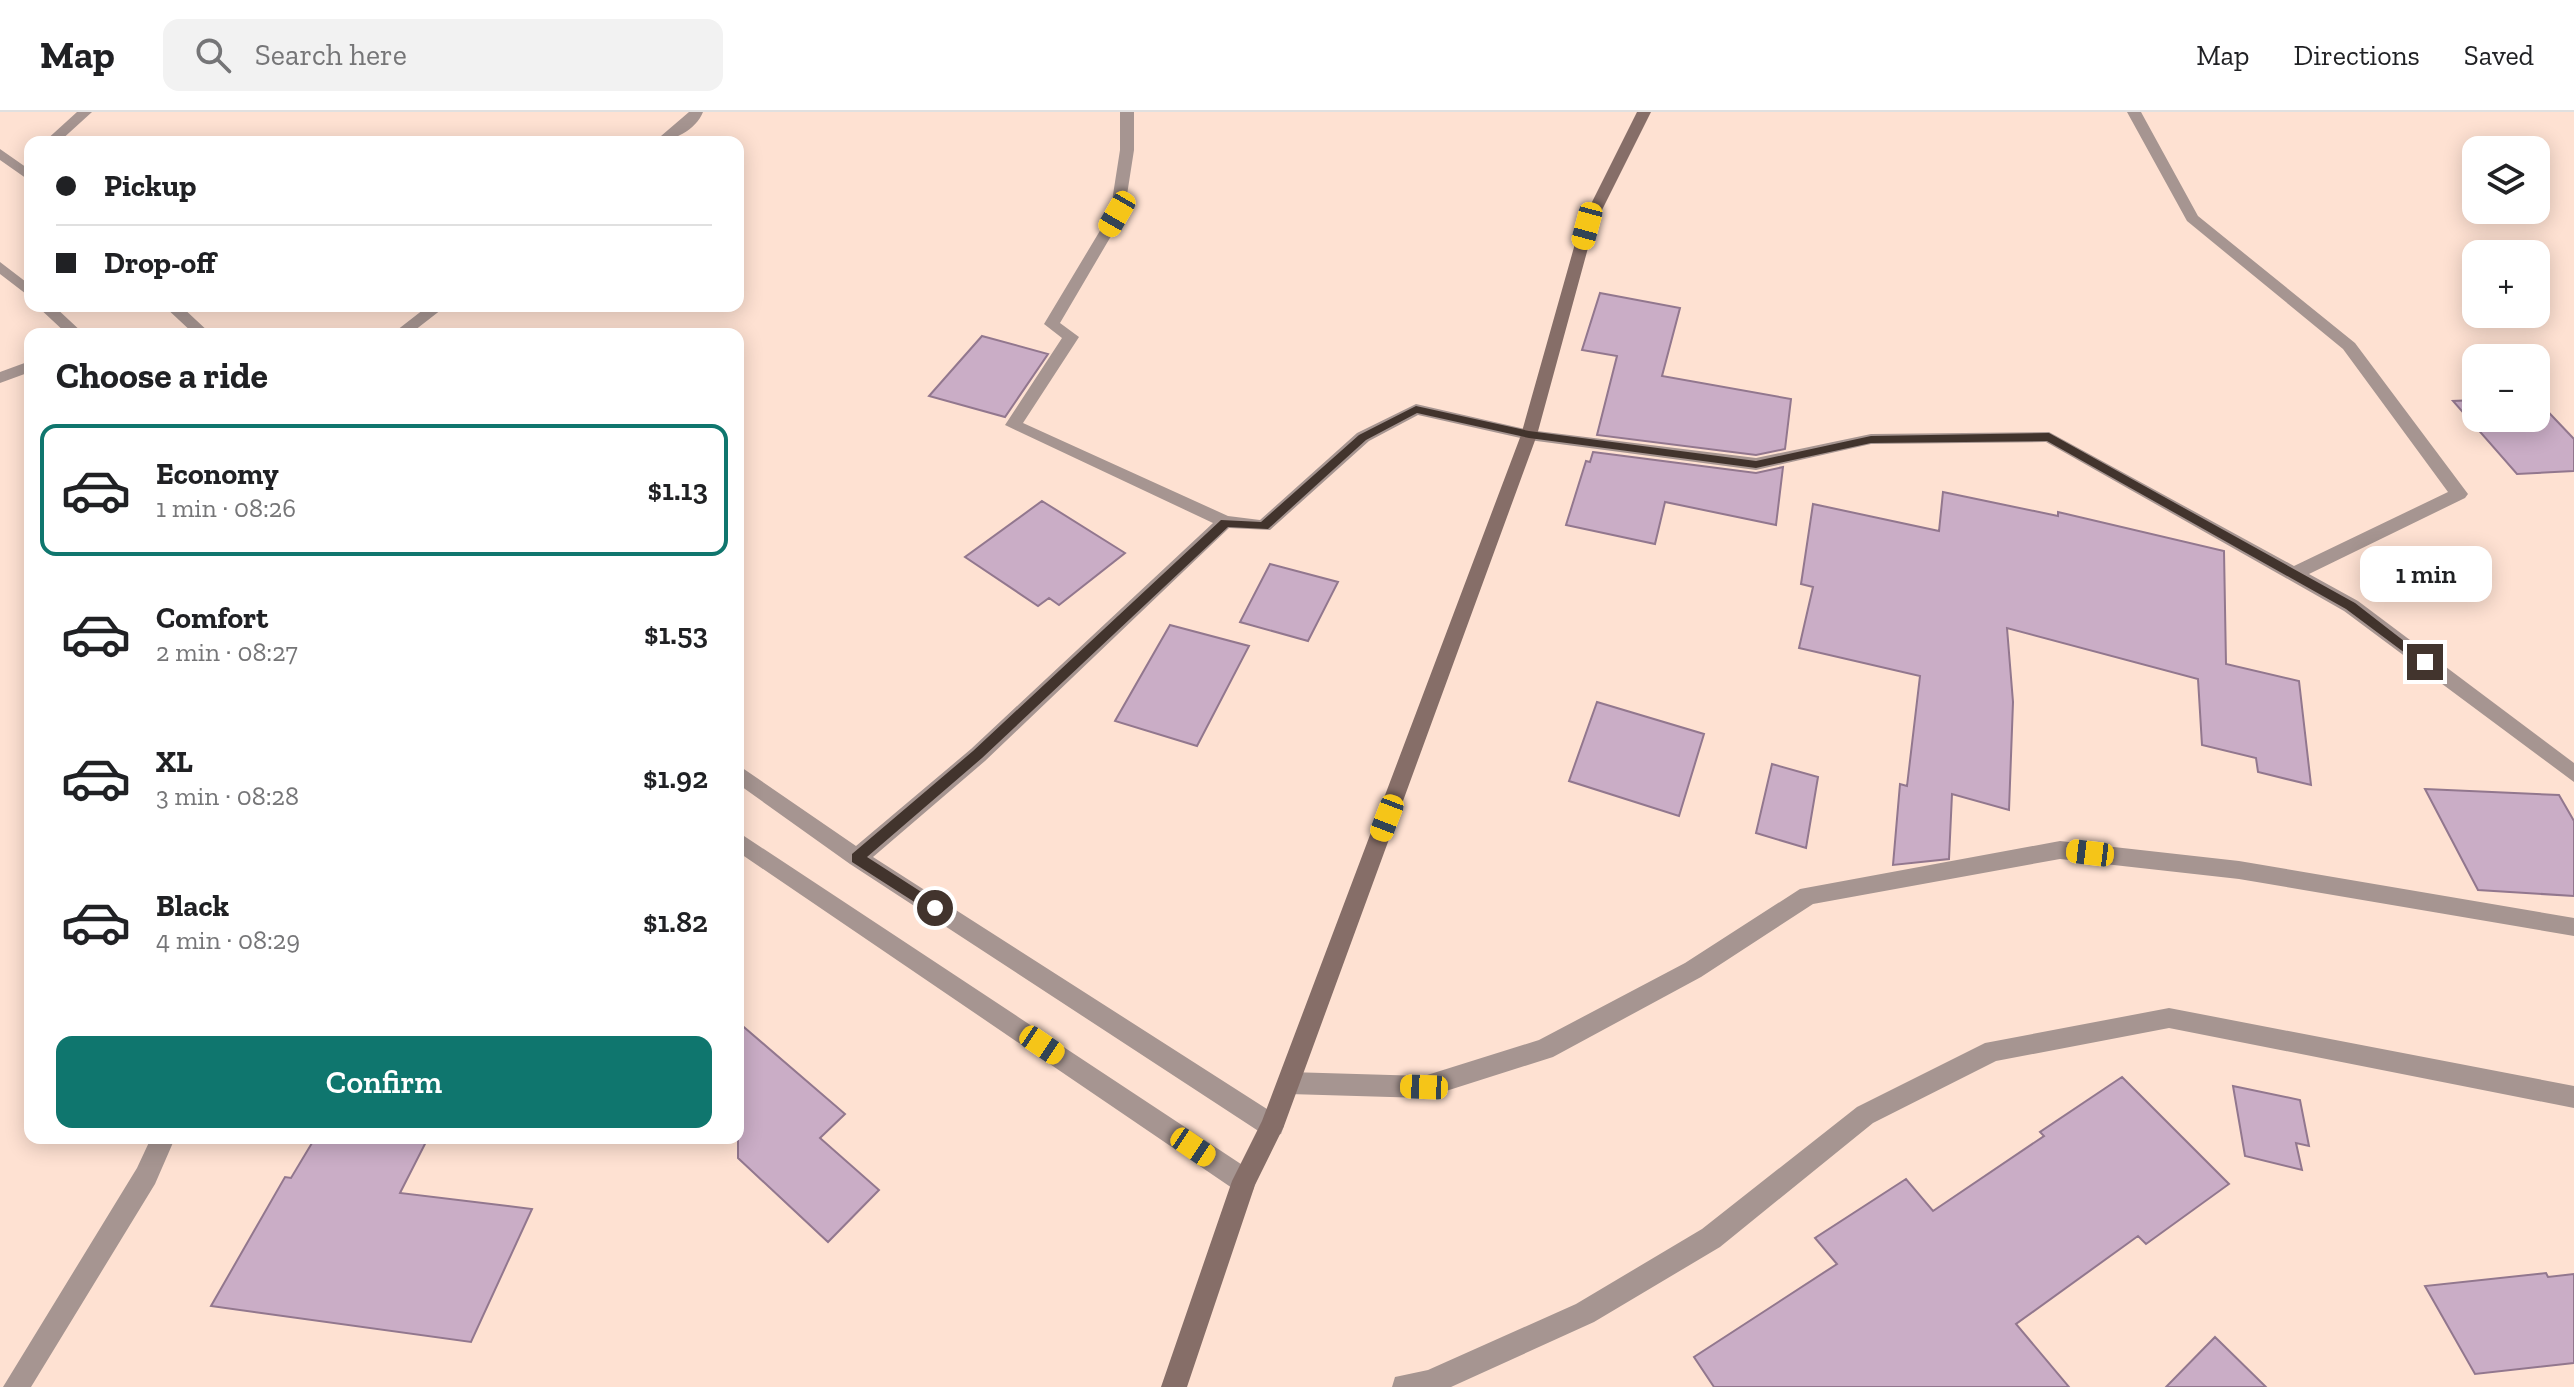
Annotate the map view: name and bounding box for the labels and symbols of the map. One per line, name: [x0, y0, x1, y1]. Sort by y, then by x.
car: [1095, 187, 1139, 241]
car: [1569, 200, 1605, 252]
callout: 1 min: [2359, 546, 2491, 602]
route end: [2407, 644, 2443, 680]
car: [1367, 791, 1407, 845]
car: [2065, 838, 2115, 868]
route start: [917, 890, 953, 926]
car: [1015, 1022, 1069, 1068]
car: [1400, 1074, 1448, 1100]
car: [1166, 1124, 1220, 1170]

